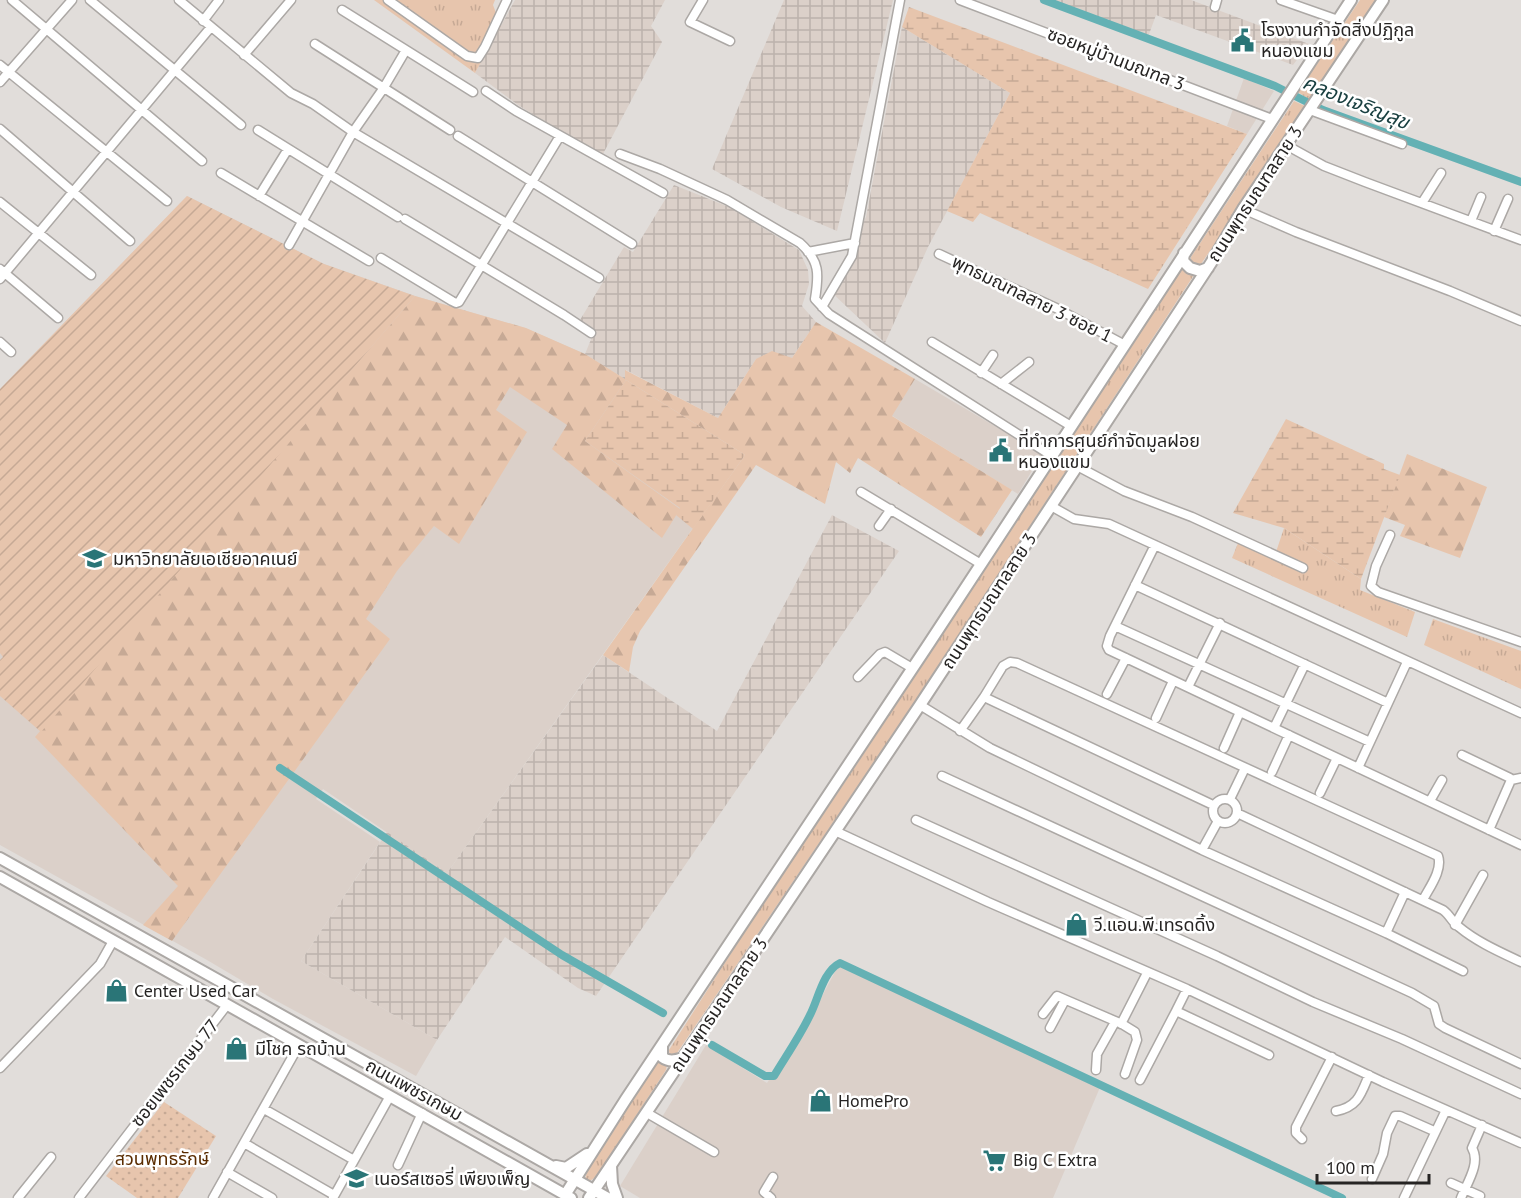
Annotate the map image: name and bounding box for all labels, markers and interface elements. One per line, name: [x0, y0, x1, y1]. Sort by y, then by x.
place label: โรงงานกำจัดสิ่งปฏิกูล หนองแขม: [1261, 18, 1414, 62]
street label: ซอยหมู่บ้านมณฑล 3: [1044, 22, 1188, 96]
public building icon: โรงงานกำจัดสิ่งปฏิกูล หนองแขม: [1230, 27, 1256, 53]
water label: คลองเจริญสุข: [1299, 69, 1415, 136]
street label: ถนนพุทธมณฑลสาย 3: [1202, 121, 1307, 266]
street label: พุทธมณฑลสาย 3 ซอย 1: [948, 250, 1116, 347]
place label: ที่ทำการศูนย์กำจัดมูลฝอย หนองแขม: [1018, 428, 1200, 473]
public building icon: ที่ทำการศูนย์กำจัดมูลฝอย หนองแขม: [987, 438, 1013, 464]
street label: ถนนพุทธมณฑลสาย 3: [936, 528, 1041, 673]
school or university icon: มหาวิทยาลัยเอเชียอาคเนย์: [82, 546, 108, 572]
place label: มหาวิทยาลัยเอเชียอาคเนย์: [113, 547, 298, 570]
shop icon: วี.แอน.พี.เทรดดิ้ง: [1063, 912, 1089, 938]
place label: วี.แอน.พี.เทรดดิ้ง: [1093, 913, 1215, 936]
street label: ถนนพุทธมณฑลสาย 3: [665, 933, 772, 1077]
shop icon: Center Used Car: [103, 978, 129, 1004]
place label: Center Used Car: [134, 979, 257, 1002]
street label: ซอยเพชรเกษม 77: [125, 1014, 224, 1131]
shop icon: มีโชค รถบ้าน: [224, 1036, 250, 1062]
place label: มีโชค รถบ้าน: [255, 1037, 346, 1060]
street label: ถนนเพชรเกษม: [362, 1053, 467, 1126]
shop icon: HomePro: [807, 1088, 833, 1114]
place label: HomePro: [838, 1089, 909, 1112]
park label: สวนพุทธรักษ์: [115, 1147, 209, 1170]
supermarket icon: Big C Extra: [982, 1147, 1008, 1173]
scale bar: [1317, 1147, 1430, 1185]
place label: Big C Extra: [1013, 1148, 1097, 1171]
text: 100 m: [1326, 1156, 1375, 1179]
school or university icon: เนอร์สเซอรี่ เพียงเพ็ญ: [343, 1166, 369, 1192]
place label: เนอร์สเซอรี่ เพียงเพ็ญ: [374, 1166, 530, 1190]

